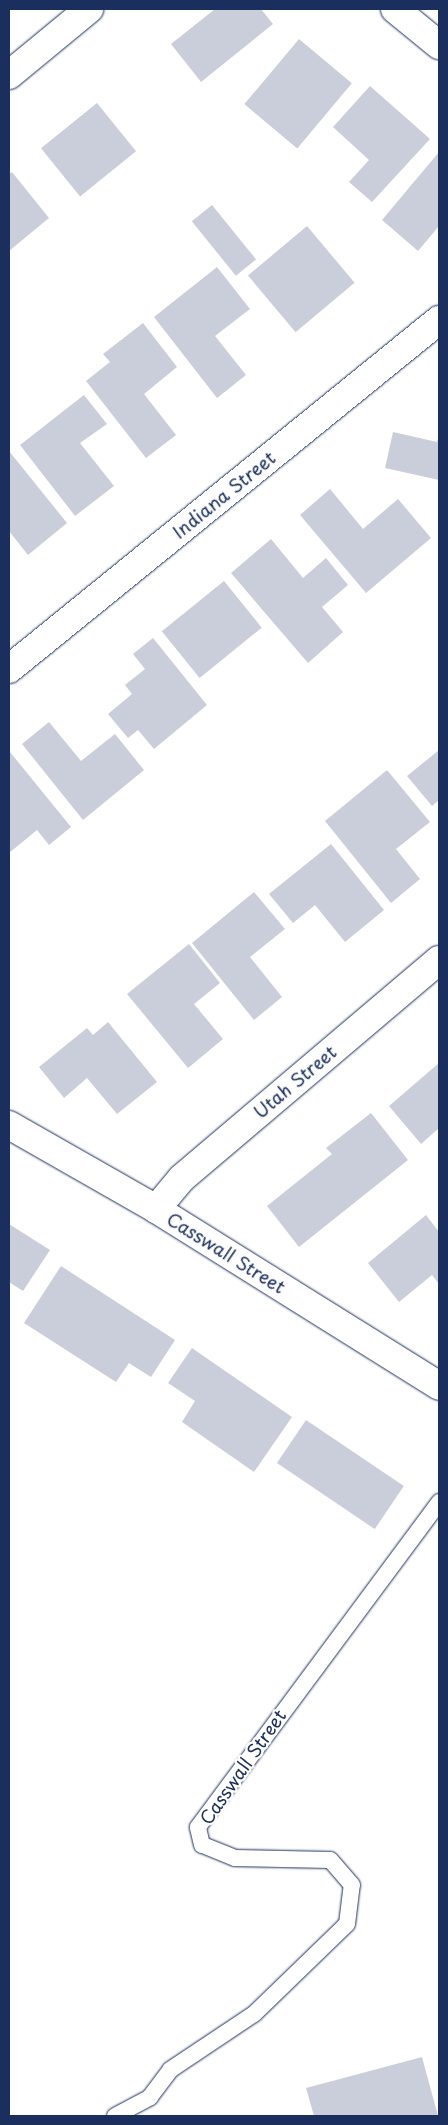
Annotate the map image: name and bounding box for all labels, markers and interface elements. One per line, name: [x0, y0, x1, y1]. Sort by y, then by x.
street label: Indiana Street: [168, 447, 280, 543]
street label: Utah Street: [249, 1041, 341, 1123]
street label: Casswall Street: [163, 1208, 289, 1298]
street label: Casswall Street: [195, 1705, 291, 1829]

